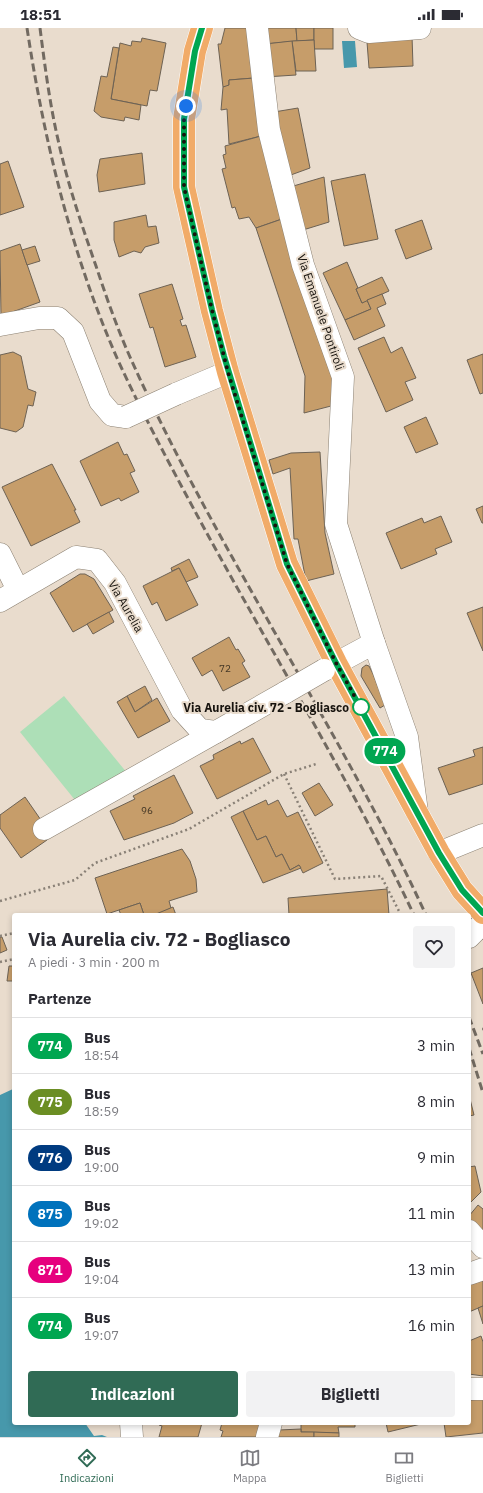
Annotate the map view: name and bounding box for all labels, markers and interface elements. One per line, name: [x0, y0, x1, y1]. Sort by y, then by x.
text: 18:51: [20, 5, 61, 24]
your location: [176, 96, 196, 116]
street label: Via Emanuele Pontiroli: [294, 252, 348, 372]
street label: Via Aurelia: [105, 577, 147, 635]
house number: 72: [219, 662, 231, 675]
marker: Via Aurelia civ. 72 - Bogliasco: [352, 698, 370, 716]
place label: Via Aurelia civ. 72 - Bogliasco: [183, 700, 349, 715]
line badge: 774: [362, 738, 408, 764]
text: 774: [372, 742, 398, 760]
house number: 96: [141, 804, 153, 817]
button: heart: [413, 926, 455, 968]
text: Via Aurelia civ. 72 - Bogliasco: [28, 927, 290, 951]
text: A piedi · 3 min · 200 m: [28, 954, 160, 971]
text: Partenze: [28, 989, 91, 1008]
text: Bus: [84, 1028, 111, 1047]
text: 3 min: [417, 1036, 455, 1055]
text: 774: [37, 1037, 63, 1055]
text: 18:54: [84, 1047, 119, 1064]
text: Bus: [84, 1084, 111, 1103]
text: 8 min: [417, 1092, 455, 1111]
text: 775: [37, 1093, 63, 1111]
text: 18:59: [84, 1103, 119, 1120]
text: Bus: [84, 1140, 111, 1159]
text: 9 min: [417, 1148, 455, 1167]
text: 776: [37, 1149, 63, 1167]
text: 19:00: [84, 1159, 119, 1176]
text: Bus: [84, 1196, 111, 1215]
text: 11 min: [408, 1204, 455, 1223]
text: 875: [37, 1205, 63, 1223]
text: 19:02: [84, 1215, 119, 1232]
text: Bus: [84, 1252, 111, 1271]
text: 13 min: [408, 1260, 455, 1279]
text: 871: [37, 1261, 63, 1279]
text: 19:04: [84, 1271, 119, 1288]
text: Bus: [84, 1308, 111, 1327]
text: 16 min: [408, 1316, 455, 1335]
text: 774: [37, 1317, 63, 1335]
text: 19:07: [84, 1327, 119, 1344]
button: Indicazioni: [28, 1371, 238, 1417]
button: Biglietti: [246, 1371, 455, 1417]
tab: Indicazioni: [60, 1447, 114, 1485]
tab: Mappa: [233, 1447, 266, 1485]
tab: Biglietti: [386, 1447, 423, 1485]

